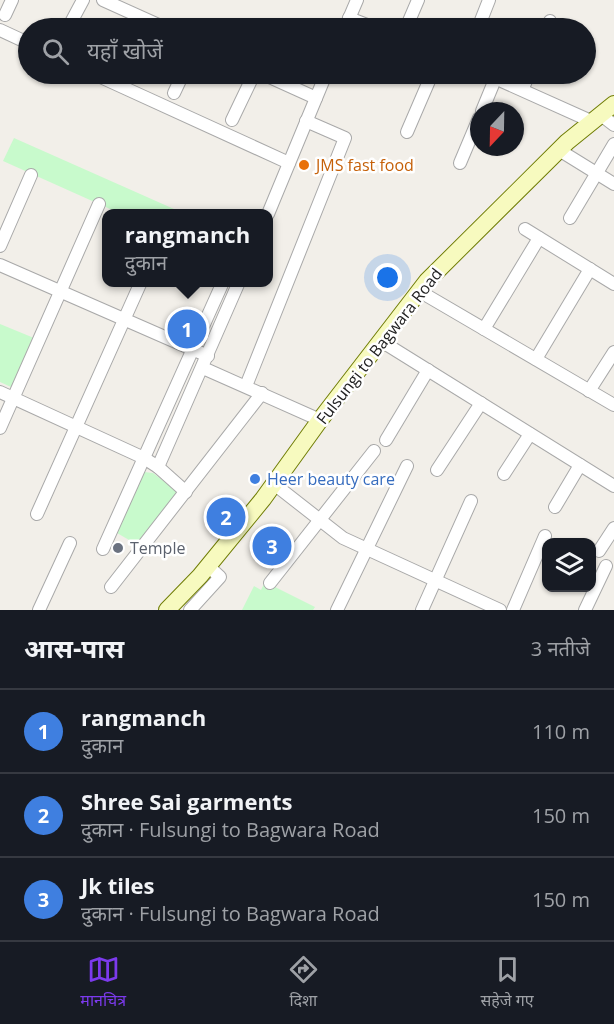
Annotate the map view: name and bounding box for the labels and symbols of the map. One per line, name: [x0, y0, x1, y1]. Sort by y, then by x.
north arrow: [470, 102, 524, 156]
place label: JMS fast food: [314, 154, 414, 176]
marker: JMS fast food: [297, 158, 311, 172]
street label: Fulsungi to Bagwara Road: [311, 263, 447, 429]
your location: [373, 263, 402, 292]
pin: 1: [168, 306, 207, 352]
place label: Heer beauty care: [267, 468, 395, 490]
marker: Heer beauty care: [248, 472, 262, 486]
pin: 2: [206, 494, 246, 540]
pin: 3: [252, 524, 292, 568]
place label: Temple: [130, 537, 185, 559]
marker: Temple: [111, 541, 125, 555]

